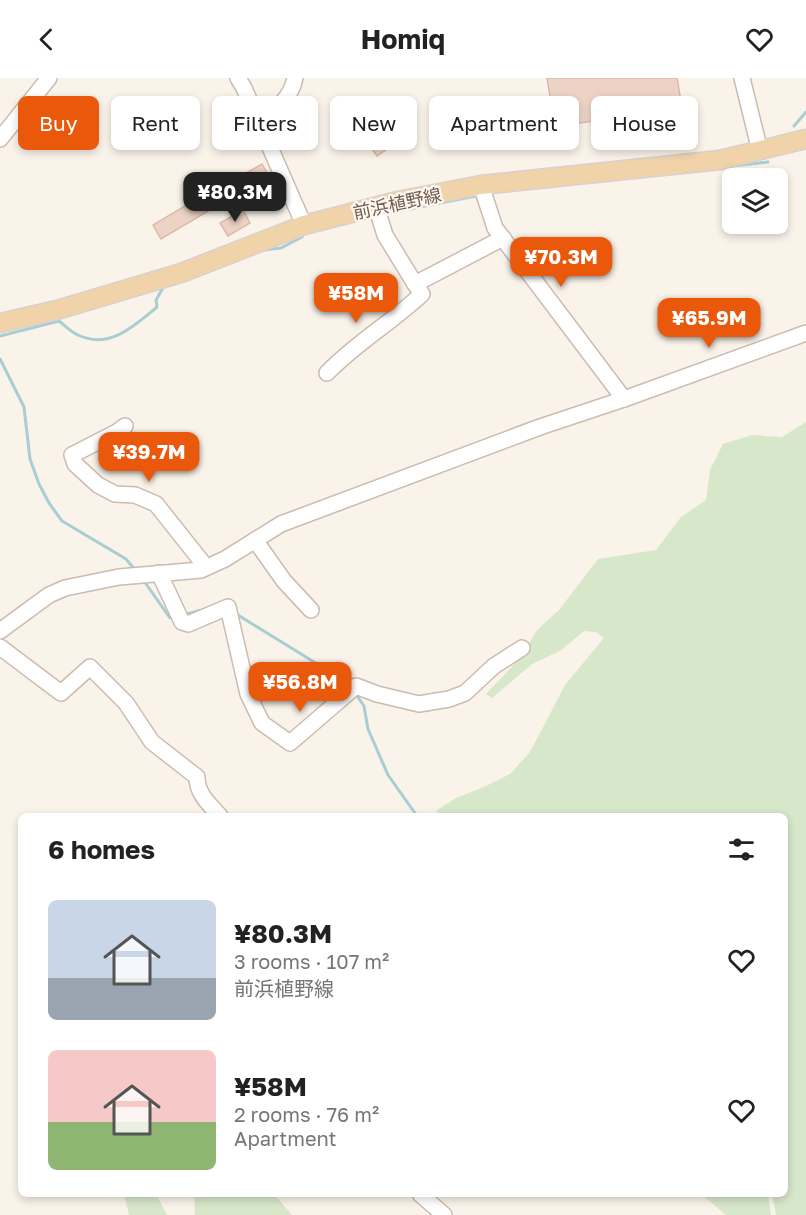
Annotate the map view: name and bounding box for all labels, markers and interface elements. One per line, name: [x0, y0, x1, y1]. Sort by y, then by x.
icon: back: [30, 23, 63, 56]
text: Homiq: [361, 23, 445, 55]
icon: heart: [743, 23, 776, 56]
chip: Buy: [18, 96, 99, 150]
chip: Rent: [111, 96, 200, 150]
chip: Filters: [212, 96, 318, 150]
chip: New: [330, 96, 417, 150]
chip: Apartment: [429, 96, 579, 150]
chip: House: [591, 96, 698, 150]
map controls: [722, 168, 788, 234]
button: layers: [722, 168, 788, 234]
pin: ¥80.3M: [186, 172, 284, 223]
text: ¥80.3M: [197, 179, 273, 203]
street label: 前浜植野線: [351, 183, 443, 223]
pin: ¥70.3M: [512, 237, 610, 288]
text: ¥70.3M: [524, 244, 598, 268]
pin: ¥58M: [320, 273, 392, 324]
text: ¥58M: [328, 280, 384, 304]
pin: ¥65.9M: [660, 298, 758, 349]
text: ¥65.9M: [672, 305, 747, 329]
pin: ¥39.7M: [100, 432, 198, 483]
text: ¥39.7M: [112, 439, 186, 463]
pin: ¥56.8M: [251, 662, 349, 713]
text: ¥56.8M: [262, 669, 338, 693]
icon: filters: [725, 833, 758, 866]
text: 6 homes: [48, 834, 155, 865]
text: ¥80.3M: [234, 918, 332, 949]
icon: home: [96, 924, 168, 996]
icon: heart: [725, 944, 758, 977]
text: 3 rooms · 107 m²: [234, 949, 389, 973]
text: 前浜植野線: [234, 976, 334, 1000]
text: ¥58M: [234, 1071, 307, 1102]
icon: home: [96, 1074, 168, 1146]
icon: heart: [725, 1094, 758, 1127]
text: 2 rooms · 76 m²: [234, 1102, 379, 1126]
text: Apartment: [234, 1126, 337, 1150]

